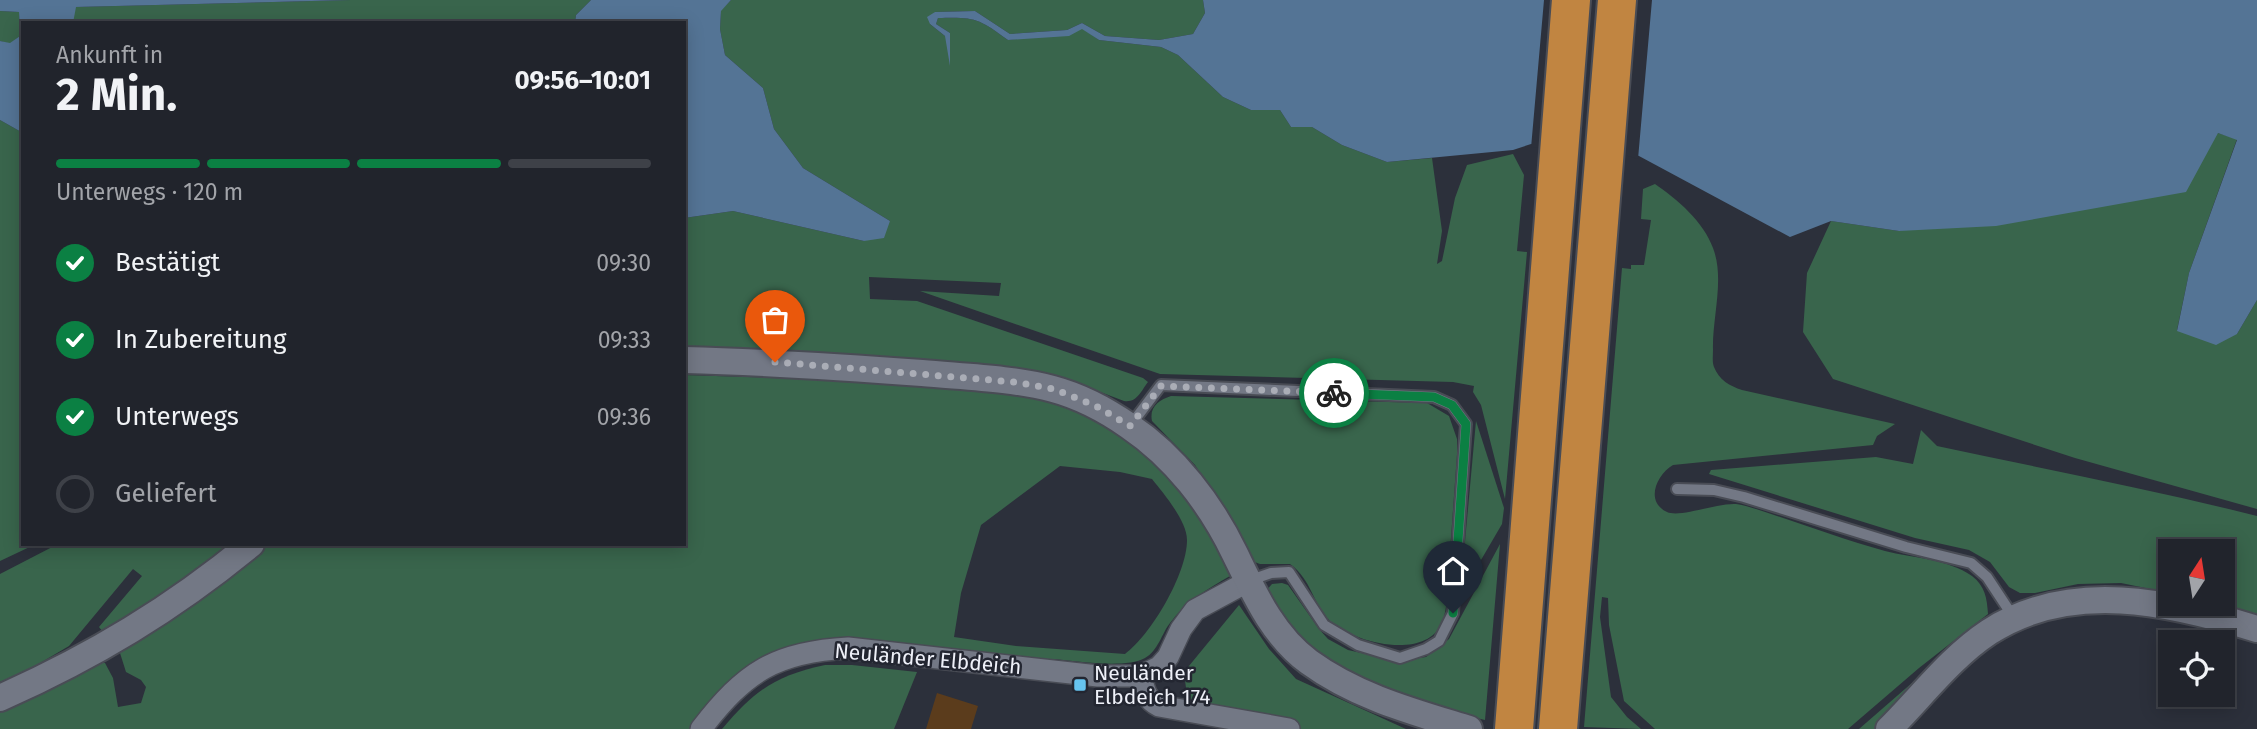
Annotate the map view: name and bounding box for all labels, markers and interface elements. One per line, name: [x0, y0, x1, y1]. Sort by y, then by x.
text: Ankunft in: [56, 41, 163, 69]
text: 09:56–10:01: [515, 65, 651, 96]
text: 2 Min.: [56, 67, 177, 122]
text: Unterwegs · 120 m: [56, 178, 243, 206]
icon: check: [56, 244, 94, 282]
text: Bestätigt: [115, 247, 220, 278]
text: 09:30: [596, 249, 651, 277]
pin: [745, 290, 805, 362]
icon: bag: [756, 301, 794, 339]
icon: check: [56, 321, 94, 359]
text: In Zubereitung: [115, 324, 287, 355]
text: 09:33: [598, 326, 651, 354]
courier: [1299, 358, 1369, 428]
icon: bike: [1315, 374, 1353, 412]
icon: check: [56, 398, 94, 436]
text: Unterwegs: [115, 401, 239, 432]
text: 09:36: [597, 403, 651, 431]
text: Geliefert: [115, 478, 217, 509]
north arrow: [2158, 539, 2235, 616]
map controls: [2158, 539, 2235, 707]
pin: [1423, 541, 1483, 613]
icon: home: [1434, 552, 1472, 590]
button: locate: [2158, 630, 2235, 707]
street label: Neuländer Elbdeich: [833, 638, 1023, 680]
place label: Neuländer Elbdeich 174: [1094, 660, 1210, 710]
marker: Neuländer Elbdeich 174: [1072, 677, 1088, 693]

